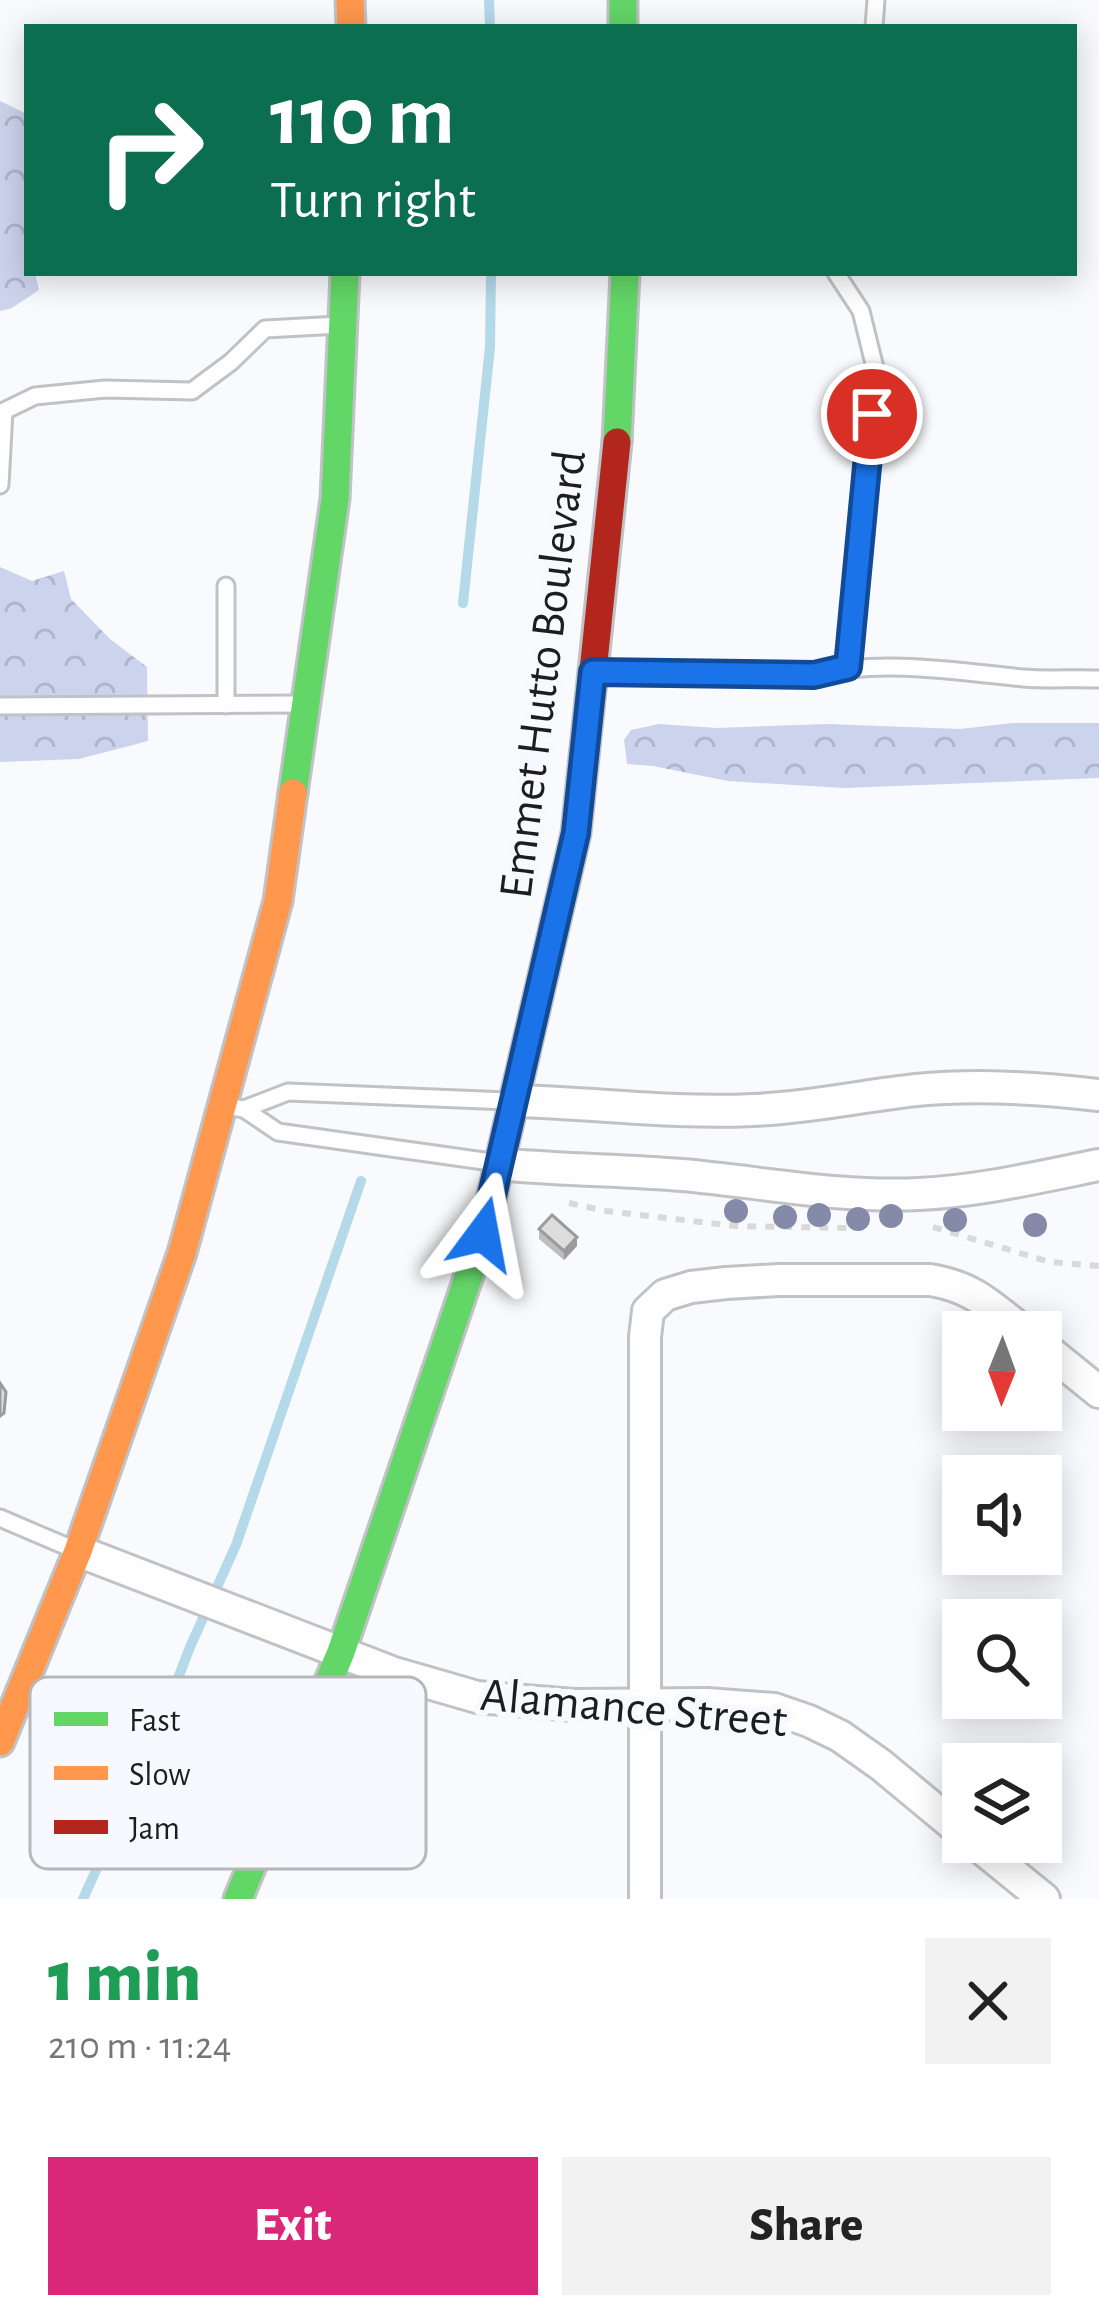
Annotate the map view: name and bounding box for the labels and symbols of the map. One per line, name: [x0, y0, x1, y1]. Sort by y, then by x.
pin: [821, 363, 923, 465]
street label: Emmet Hutto Boulevard: [493, 447, 595, 901]
position arrow: [420, 1171, 546, 1297]
north arrow: [942, 1311, 1062, 1431]
street label: Alamance Street: [478, 1672, 789, 1746]
legend: [30, 1677, 426, 1869]
text: Fast: [129, 1705, 181, 1738]
text: Slow: [129, 1759, 190, 1792]
text: Jam: [129, 1813, 180, 1846]

